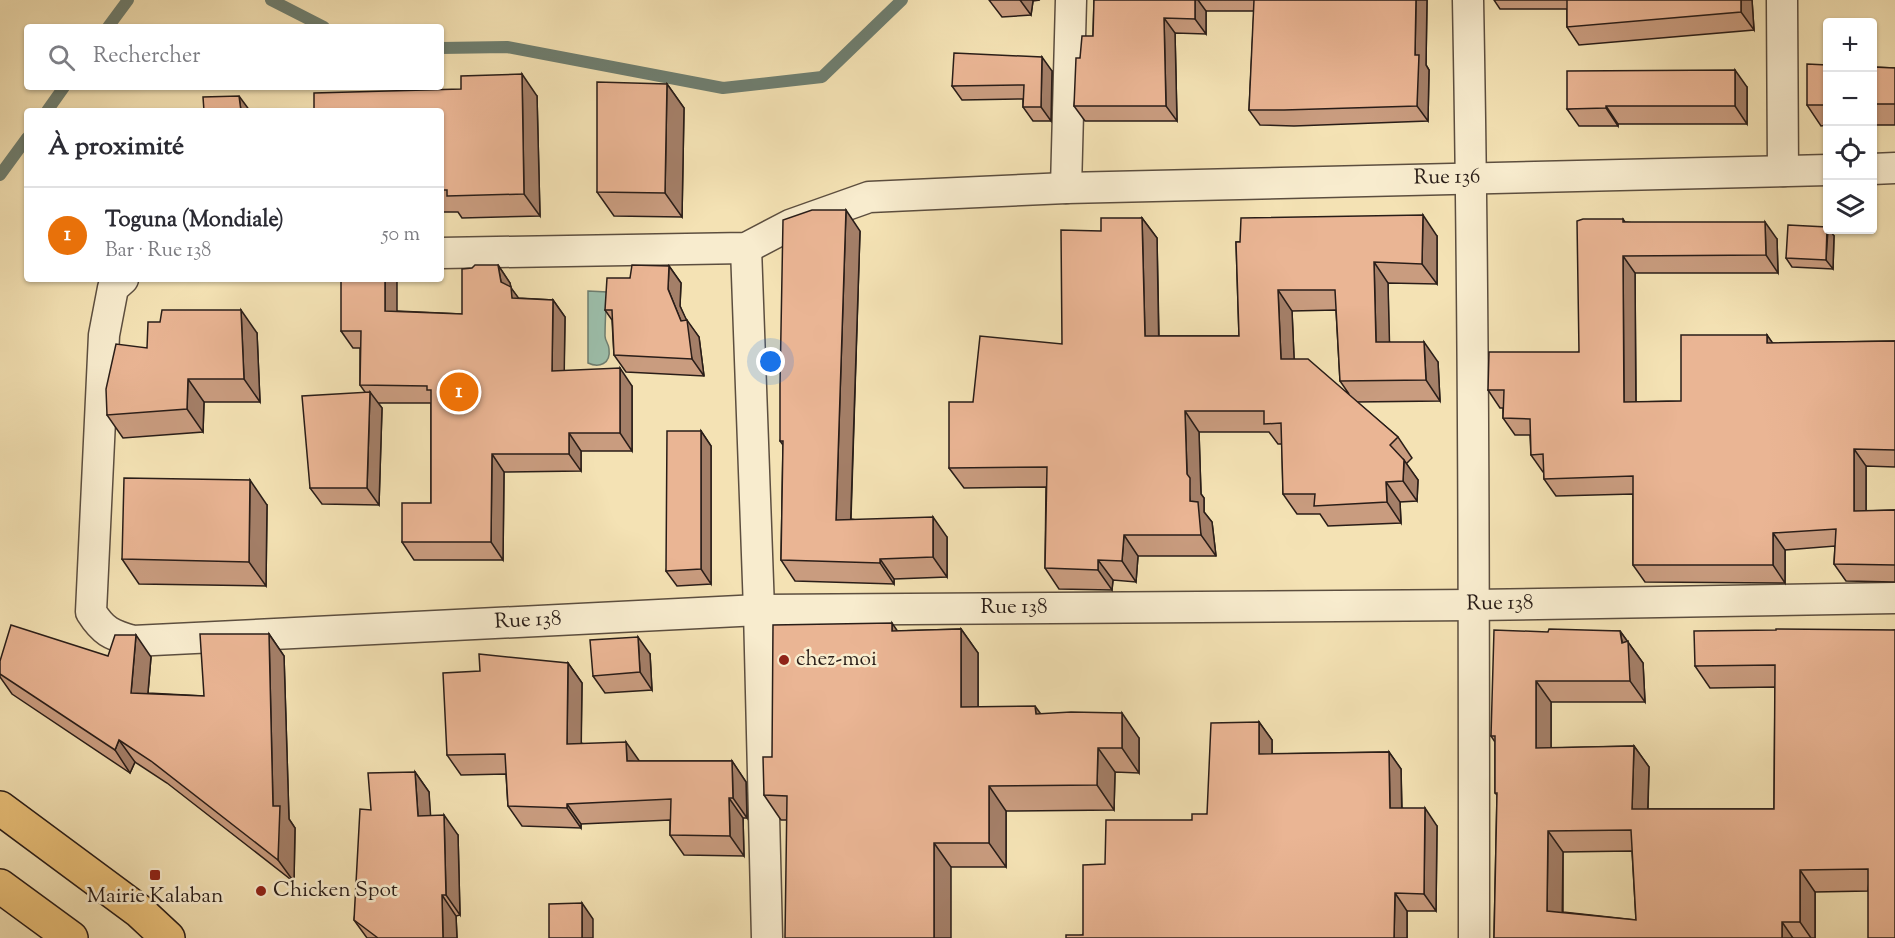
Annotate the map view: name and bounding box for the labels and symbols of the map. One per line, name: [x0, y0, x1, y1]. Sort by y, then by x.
street label: Rue 136: [1413, 162, 1481, 194]
your location: [756, 347, 785, 376]
pin: 1: [440, 370, 478, 414]
street label: Rue 138: [1466, 588, 1534, 620]
street label: Rue 138: [981, 593, 1047, 623]
street label: Rue 138: [494, 604, 562, 638]
place label: chez-moi: [796, 645, 877, 675]
marker: chez-moi: [777, 653, 791, 667]
marker: Mairie Kalaban: [148, 868, 162, 882]
place label: Chicken Spot: [273, 876, 398, 906]
place label: Mairie Kalaban: [87, 882, 223, 912]
marker: Chicken Spot: [254, 884, 268, 898]

